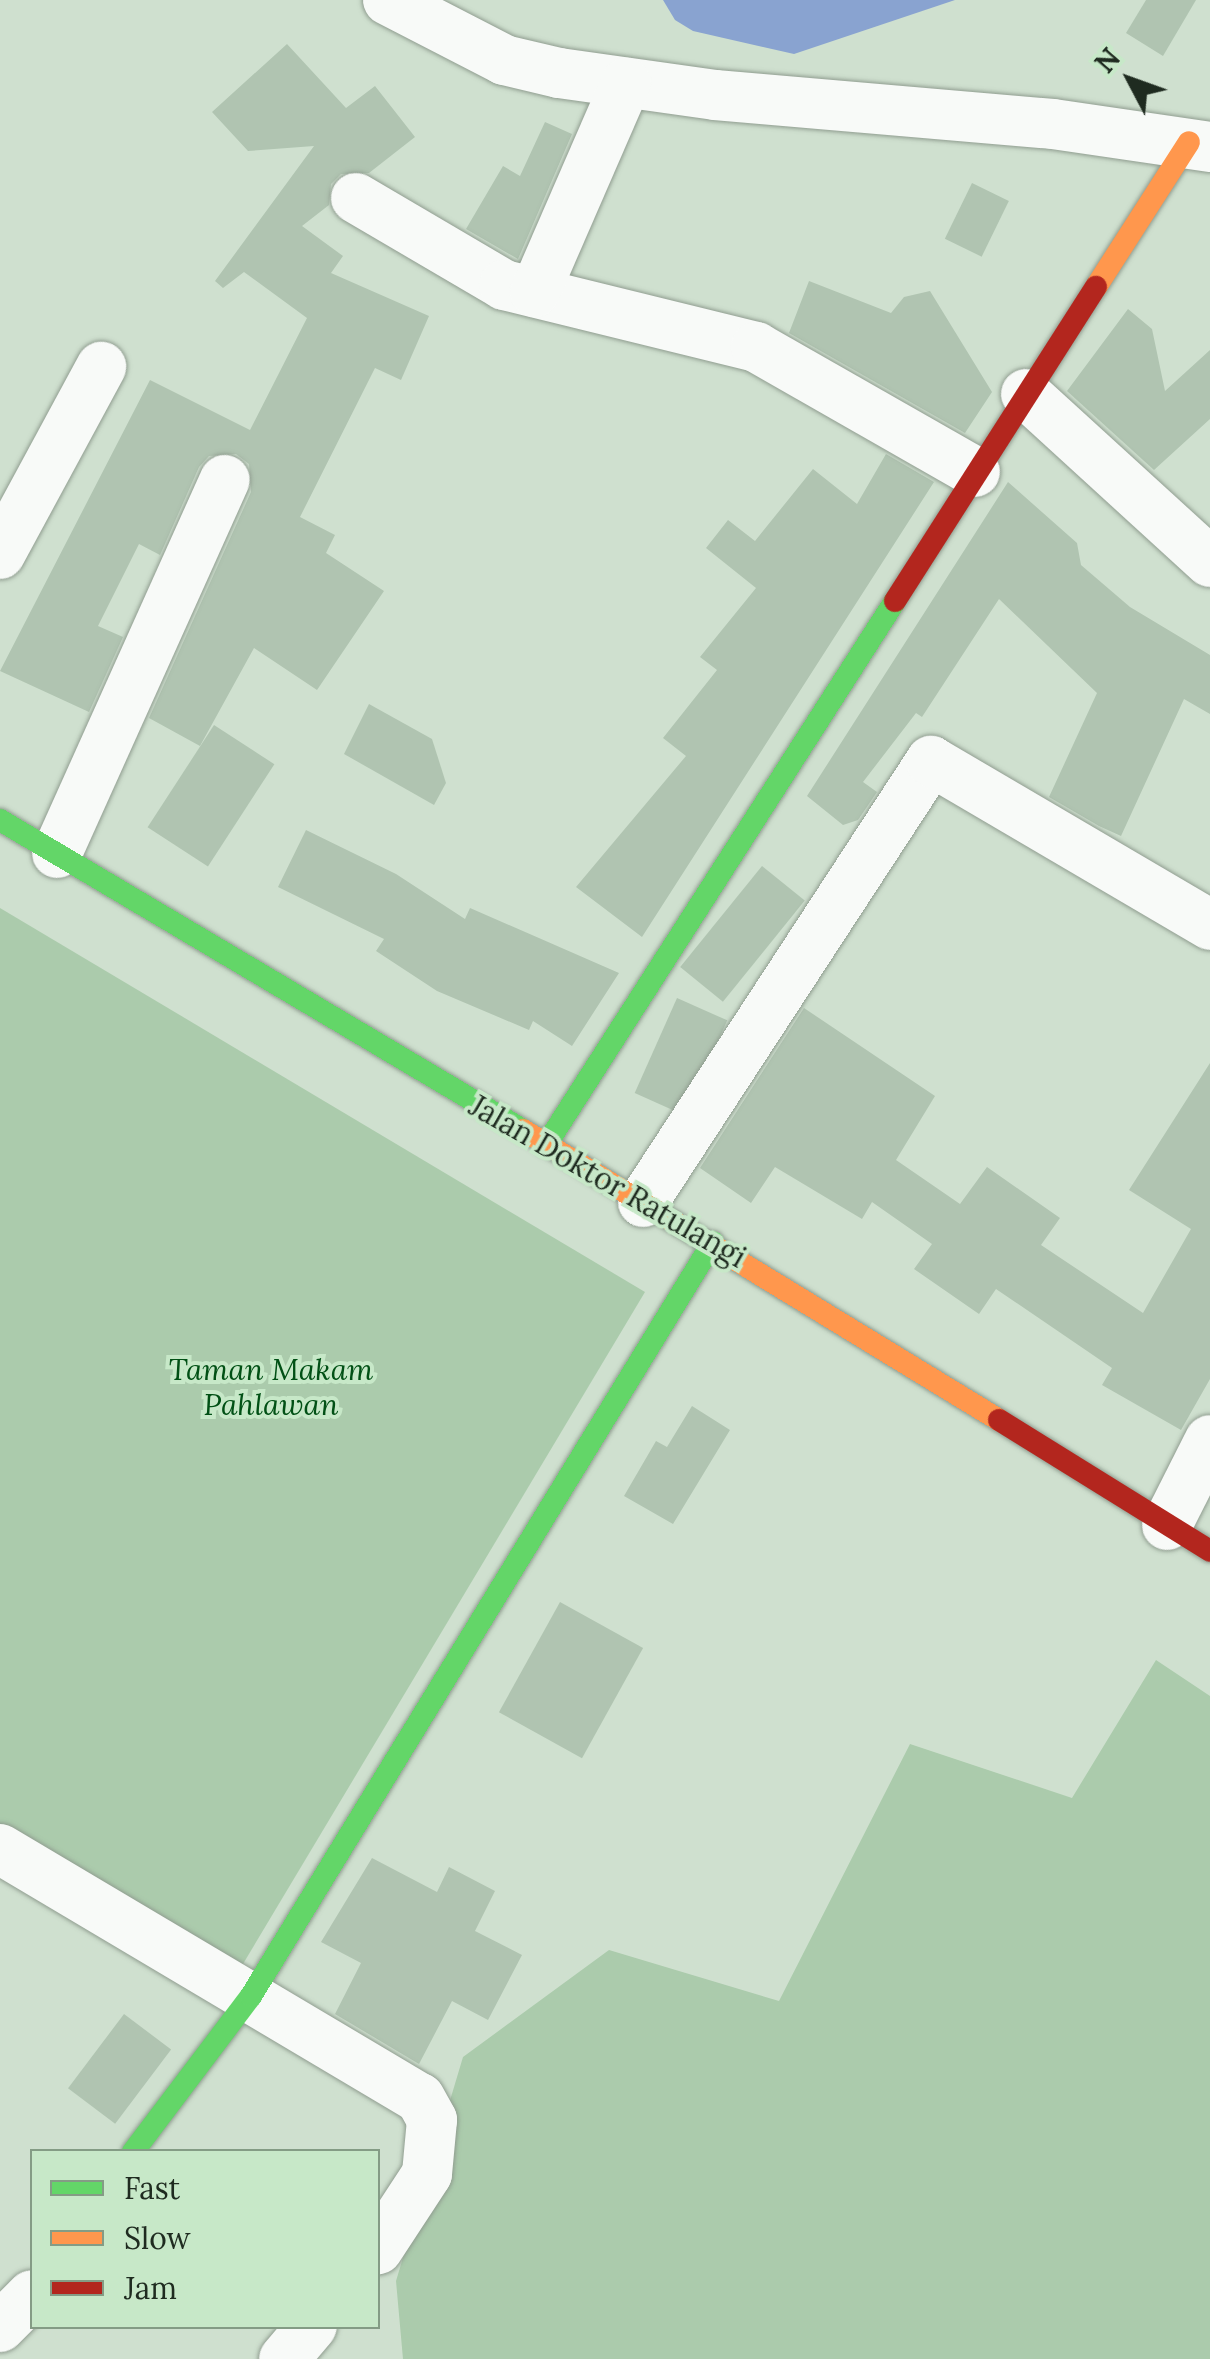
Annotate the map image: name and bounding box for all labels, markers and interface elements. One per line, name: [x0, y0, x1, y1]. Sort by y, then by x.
north arrow: [1080, 30, 1180, 130]
text: N: [1087, 40, 1128, 80]
street label: Jalan Doktor Ratulangi: [463, 1087, 753, 1275]
park label: Taman Makam Pahlawan: [169, 1351, 373, 1422]
legend: [30, 2149, 380, 2329]
text: Fast: [124, 2169, 180, 2207]
text: Slow: [124, 2219, 190, 2257]
text: Jam: [124, 2269, 177, 2307]

